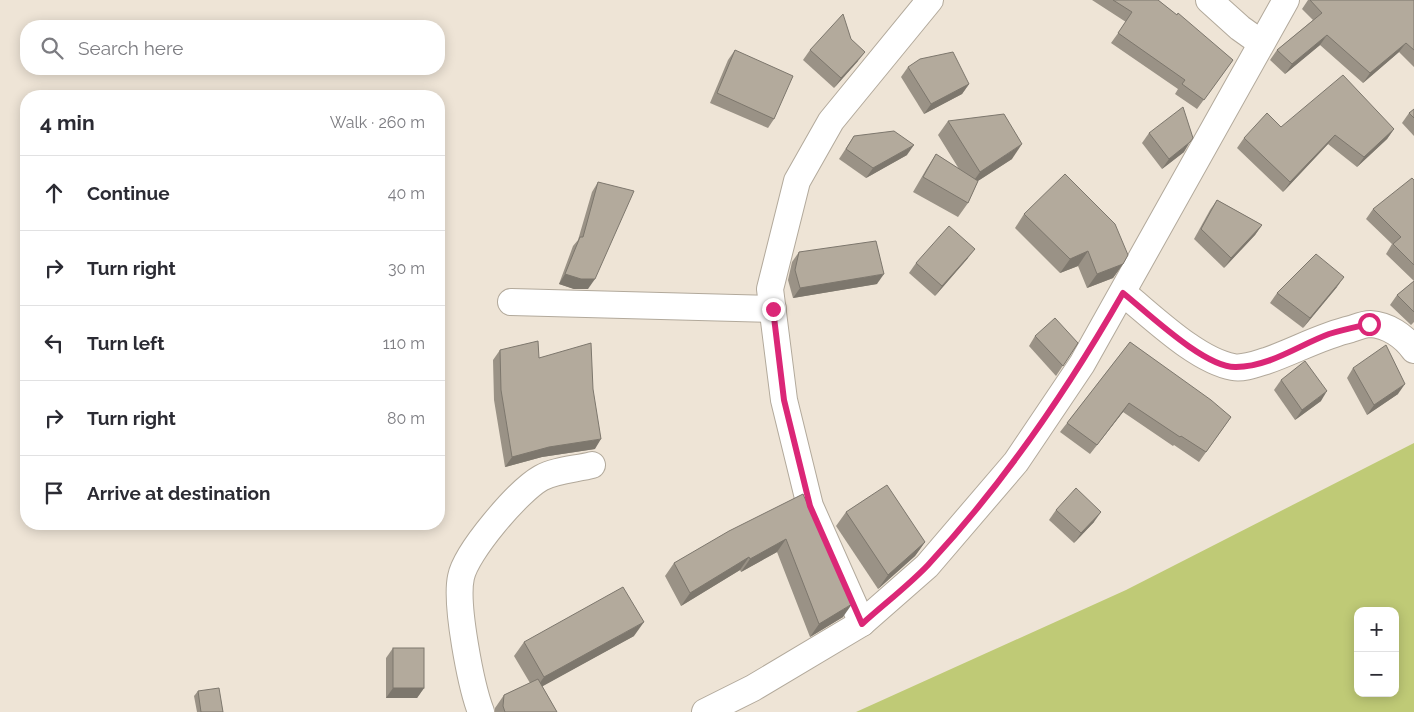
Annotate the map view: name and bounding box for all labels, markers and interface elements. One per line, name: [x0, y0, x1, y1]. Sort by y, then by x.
search box: [20, 20, 445, 75]
icon: search: [38, 34, 66, 62]
text: Search here: [78, 37, 184, 59]
text: 4 min: [40, 110, 95, 135]
text: Walk · 260 m: [330, 113, 425, 132]
icon: ahead: [40, 179, 68, 207]
text: Continue: [87, 182, 170, 204]
text: 40 m: [388, 184, 425, 203]
icon: right: [40, 254, 68, 282]
text: Turn right: [87, 257, 176, 279]
text: 30 m: [388, 259, 425, 278]
route end: [762, 298, 785, 321]
route start: [1358, 313, 1381, 336]
icon: left: [40, 329, 68, 357]
text: Turn left: [87, 332, 164, 354]
text: 110 m: [383, 334, 425, 353]
icon: right: [40, 404, 68, 432]
text: Turn right: [87, 407, 176, 429]
text: 80 m: [387, 409, 425, 428]
icon: arrive: [40, 479, 68, 507]
text: Arrive at destination: [87, 482, 271, 504]
map controls: [1354, 607, 1399, 697]
button: +: [1354, 607, 1399, 652]
button: −: [1354, 652, 1399, 697]

